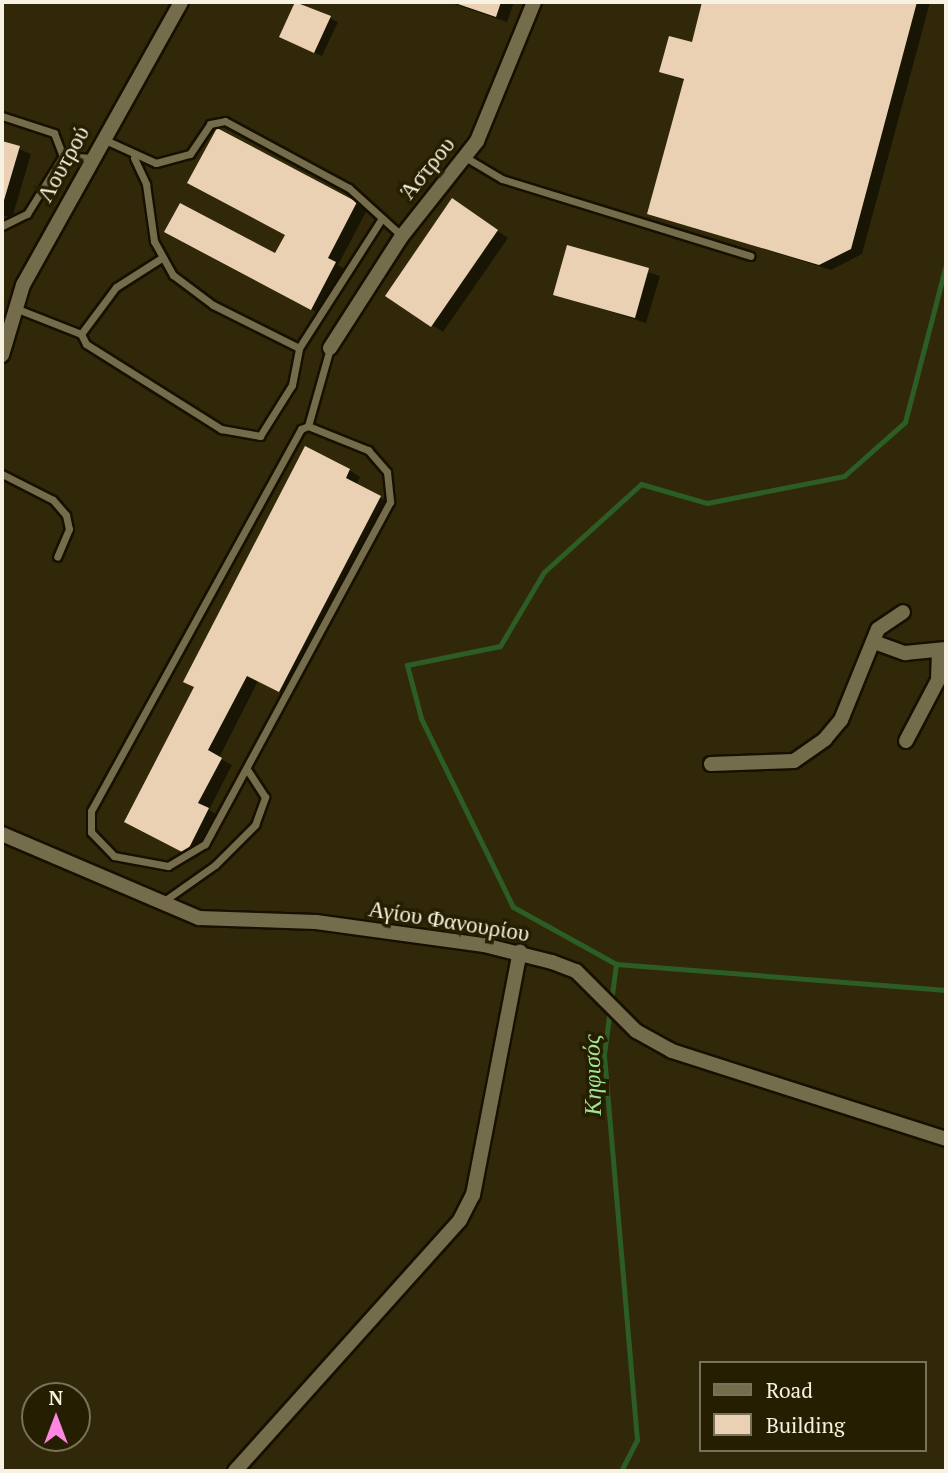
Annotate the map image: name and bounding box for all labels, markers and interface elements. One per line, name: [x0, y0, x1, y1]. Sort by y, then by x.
street label: Λουτρού: [31, 121, 95, 207]
street label: Άστρου: [393, 131, 461, 205]
street label: Αγίου Φανουρίου: [367, 895, 531, 947]
water label: Κηφισός: [577, 1034, 607, 1116]
legend: [699, 1361, 927, 1452]
text: Road: [766, 1376, 813, 1404]
north arrow: [21, 1382, 91, 1452]
text: N: [49, 1385, 63, 1410]
text: Building: [766, 1411, 845, 1439]

